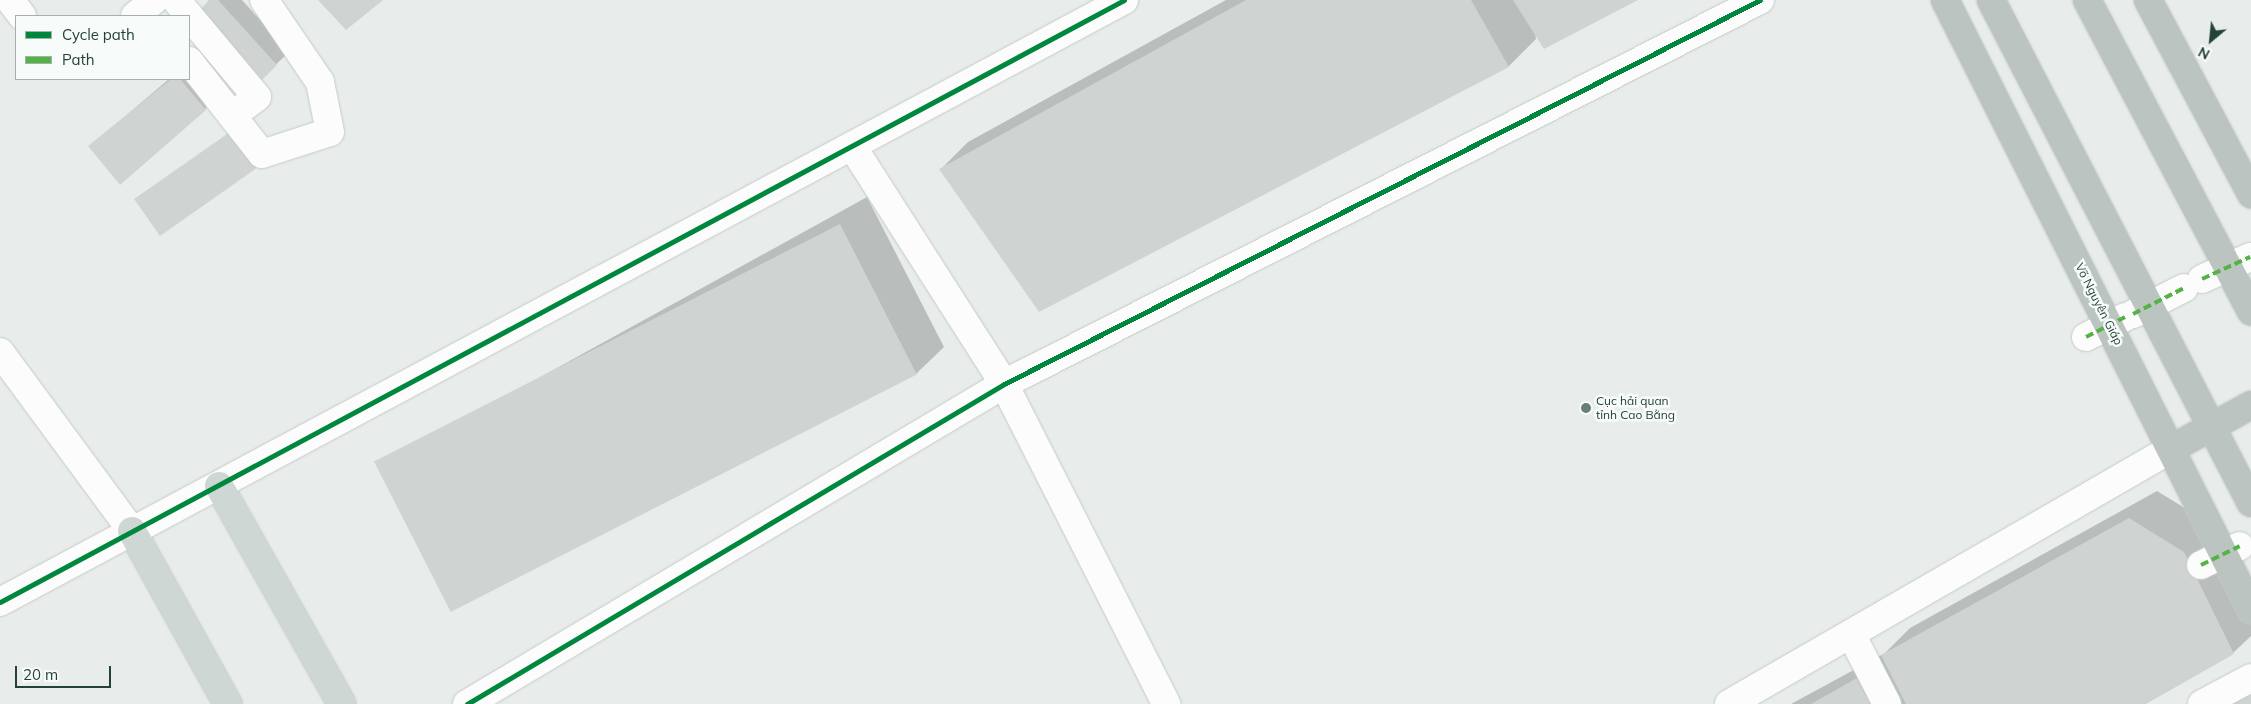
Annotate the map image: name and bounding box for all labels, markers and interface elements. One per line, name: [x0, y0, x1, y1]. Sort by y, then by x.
legend: [15, 15, 190, 80]
north arrow: [2186, 15, 2236, 65]
text: Cycle path: [62, 25, 135, 44]
text: N: [2195, 43, 2213, 64]
text: Path: [62, 50, 94, 69]
street label: Võ Nguyên Giáp: [2072, 261, 2126, 347]
place label: Cục hải quan tỉnh Cao Bằng: [1596, 394, 1675, 422]
marker: Cục hải quan tỉnh Cao Bằng: [1580, 402, 1592, 414]
scale bar: [18, 656, 114, 688]
text: 20 m: [23, 665, 58, 684]

